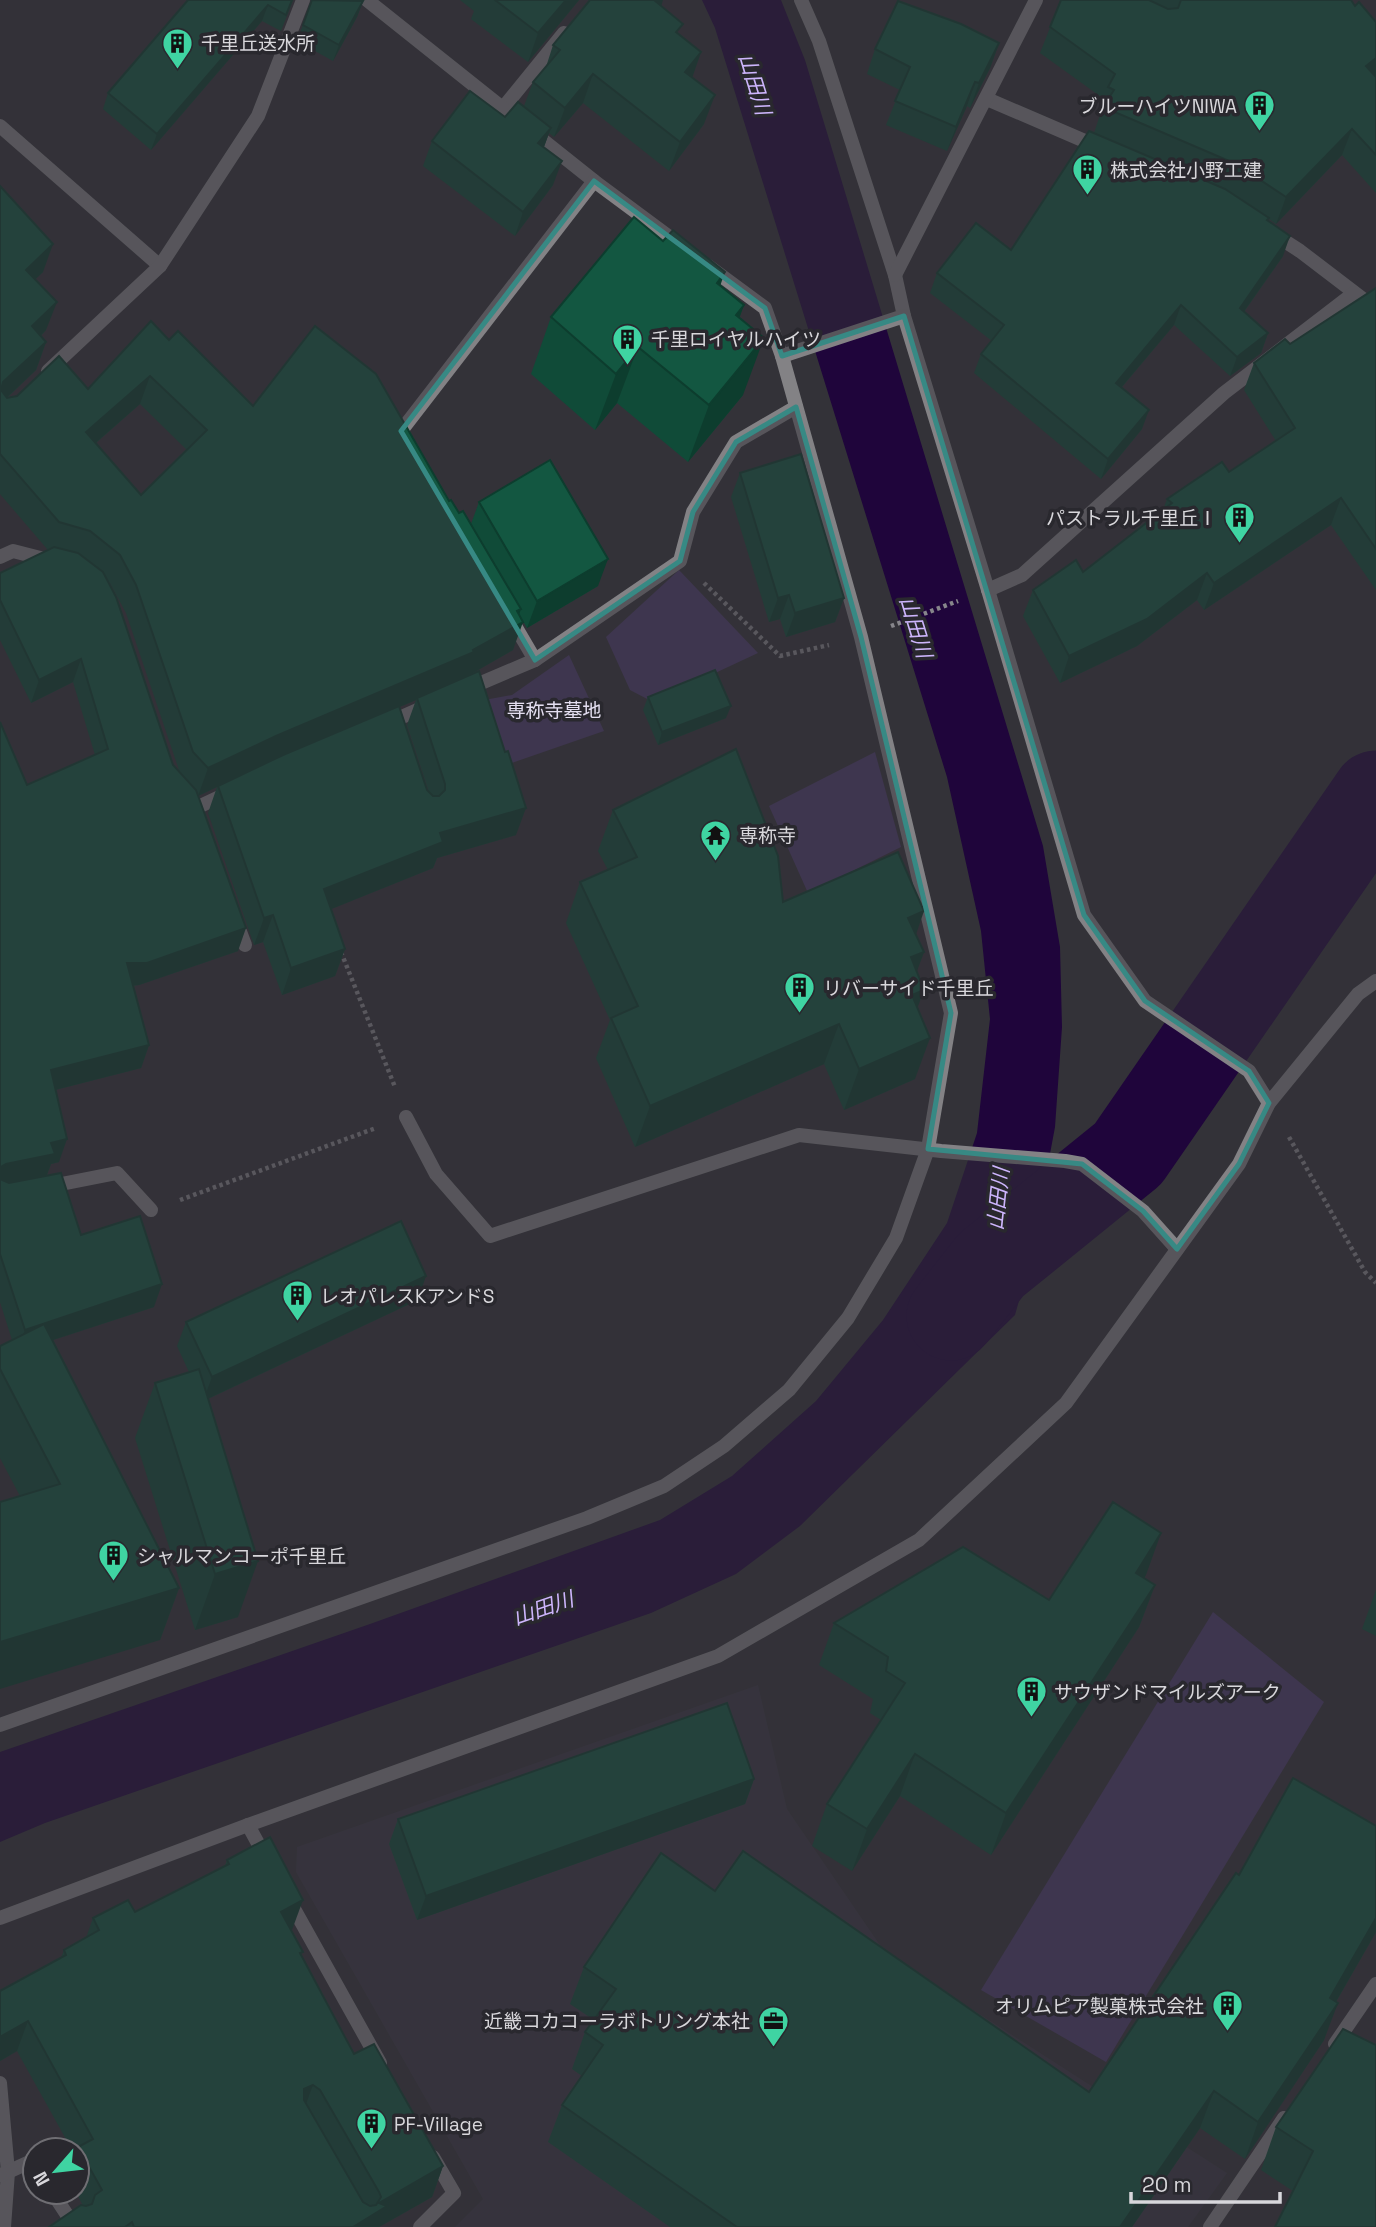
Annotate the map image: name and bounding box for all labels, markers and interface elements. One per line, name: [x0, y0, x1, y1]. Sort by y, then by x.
building icon: 千里丘送水所: [161, 26, 195, 70]
place label: 千里丘送水所: [201, 31, 315, 56]
water label: 山田川: [733, 50, 778, 120]
building icon: ブルーハイツNIWA: [1243, 89, 1277, 133]
place label: ブルーハイツNIWA: [1078, 94, 1237, 119]
building icon: 株式会社小野工建: [1070, 153, 1104, 197]
place label: 株式会社小野工建: [1110, 158, 1262, 183]
building icon: 千里ロイヤルハイツ: [611, 322, 645, 366]
place label: 千里ロイヤルハイツ: [651, 327, 821, 352]
building icon: パストラル千里丘Ⅰ: [1223, 501, 1257, 545]
place label: パストラル千里丘Ⅰ: [1046, 506, 1217, 531]
water label: 山田川: [894, 593, 939, 663]
park label: 専称寺墓地: [506, 698, 602, 723]
temple icon: 専称寺: [699, 818, 733, 862]
place label: 専称寺: [739, 823, 796, 848]
building icon: リバーサイド千里丘: [783, 971, 817, 1015]
place label: リバーサイド千里丘: [823, 976, 994, 1001]
water label: 山田川: [981, 1164, 1015, 1232]
building icon: レオパレスKアンドS: [280, 1279, 314, 1323]
place label: レオパレスKアンドS: [320, 1284, 494, 1309]
building icon: シャルマンコーポ千里丘: [97, 1539, 131, 1583]
place label: シャルマンコーポ千里丘: [137, 1544, 346, 1569]
water label: 山田川: [509, 1584, 579, 1631]
building icon: サウザンドマイルズアーク: [1014, 1675, 1048, 1719]
place label: サウザンドマイルズアーク: [1054, 1680, 1281, 1705]
building icon: オリムピア製菓株式会社: [1210, 1989, 1244, 2033]
place label: オリムピア製菓株式会社: [995, 1994, 1204, 2019]
office icon: 近畿コカコーラボトリング本社: [756, 2004, 790, 2048]
place label: 近畿コカコーラボトリング本社: [484, 2009, 750, 2034]
building icon: PF-Village: [354, 2107, 388, 2151]
place label: PF-Village: [394, 2112, 483, 2137]
north arrow: [21, 2136, 91, 2206]
scale bar: [1131, 2160, 1280, 2204]
text: N: [27, 2167, 55, 2190]
text: 20 m: [1142, 2171, 1192, 2198]

